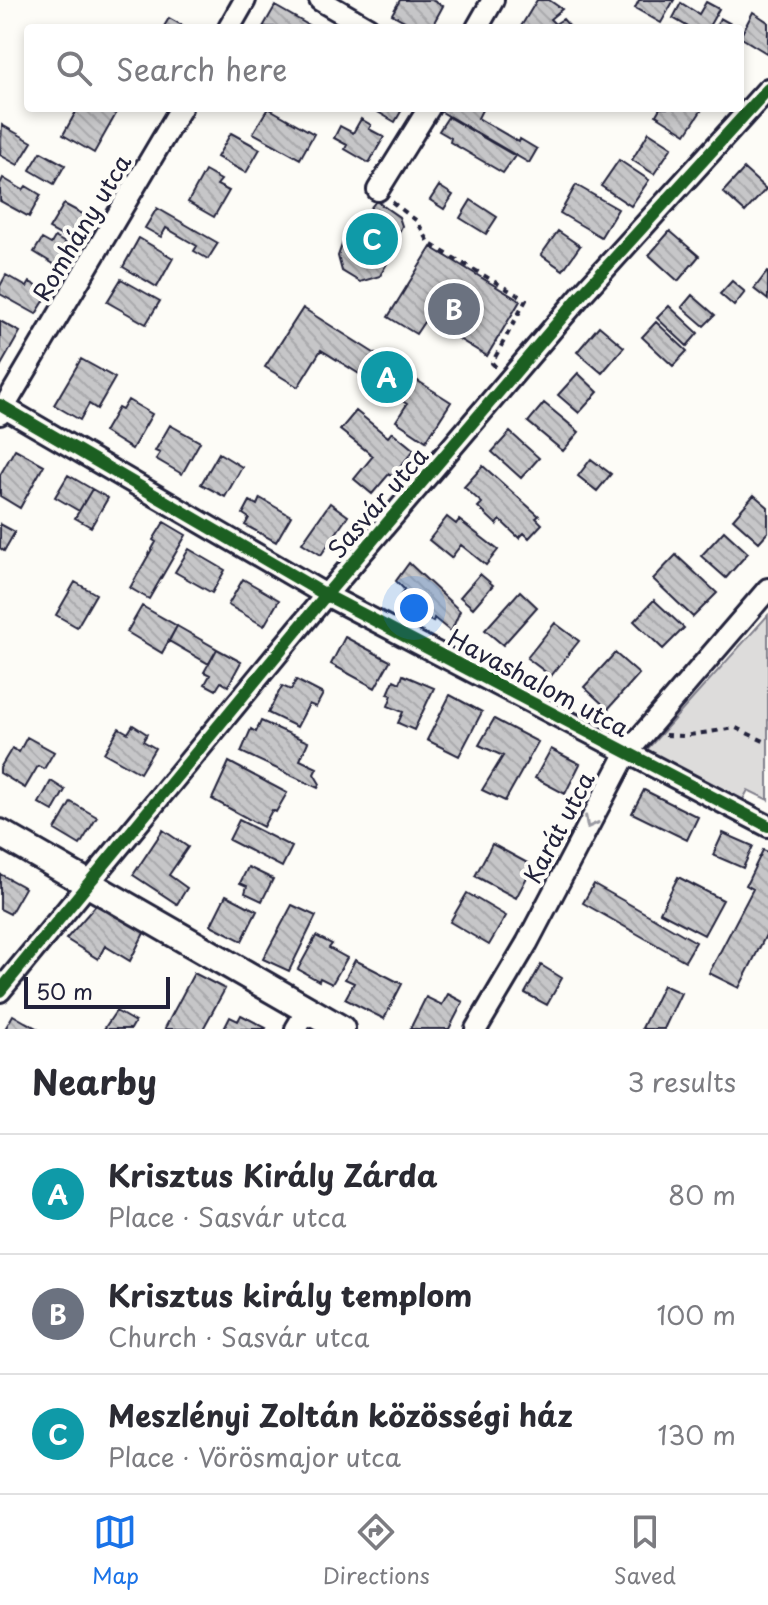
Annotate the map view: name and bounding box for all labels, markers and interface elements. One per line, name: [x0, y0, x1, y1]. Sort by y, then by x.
search box: [24, 24, 744, 112]
icon: search: [52, 46, 96, 90]
text: Search here: [116, 46, 288, 91]
street label: Romhány utca: [23, 147, 139, 307]
pin: C: [346, 209, 398, 269]
pin: B: [428, 279, 480, 339]
pin: A: [361, 347, 413, 407]
street label: Sasvár utca: [319, 438, 436, 565]
your location: [394, 588, 434, 628]
street label: Havashalom utca: [442, 619, 636, 745]
street label: Karát utca: [513, 765, 603, 889]
one-way arrow: [584, 814, 600, 828]
scale bar: [24, 973, 170, 1009]
text: 50 m: [36, 974, 93, 1007]
text: Nearby: [32, 1055, 157, 1107]
text: 3 results: [628, 1062, 736, 1101]
text: Krisztus Király Zárda: [108, 1152, 438, 1197]
text: A: [48, 1175, 68, 1214]
text: 80 m: [668, 1175, 736, 1214]
text: Place · Sasvár utca: [108, 1197, 346, 1236]
text: Krisztus király templom: [108, 1272, 472, 1317]
text: B: [49, 1295, 67, 1334]
text: 100 m: [656, 1295, 736, 1334]
text: Church · Sasvár utca: [108, 1317, 369, 1356]
text: Meszlényi Zoltán közösségi ház: [108, 1392, 572, 1437]
text: C: [48, 1415, 68, 1454]
text: 130 m: [657, 1415, 736, 1454]
text: Place · Vörösmajor utca: [108, 1437, 401, 1476]
tab: Map: [92, 1510, 139, 1591]
tab: Directions: [323, 1510, 430, 1591]
tab: Saved: [614, 1510, 676, 1591]

